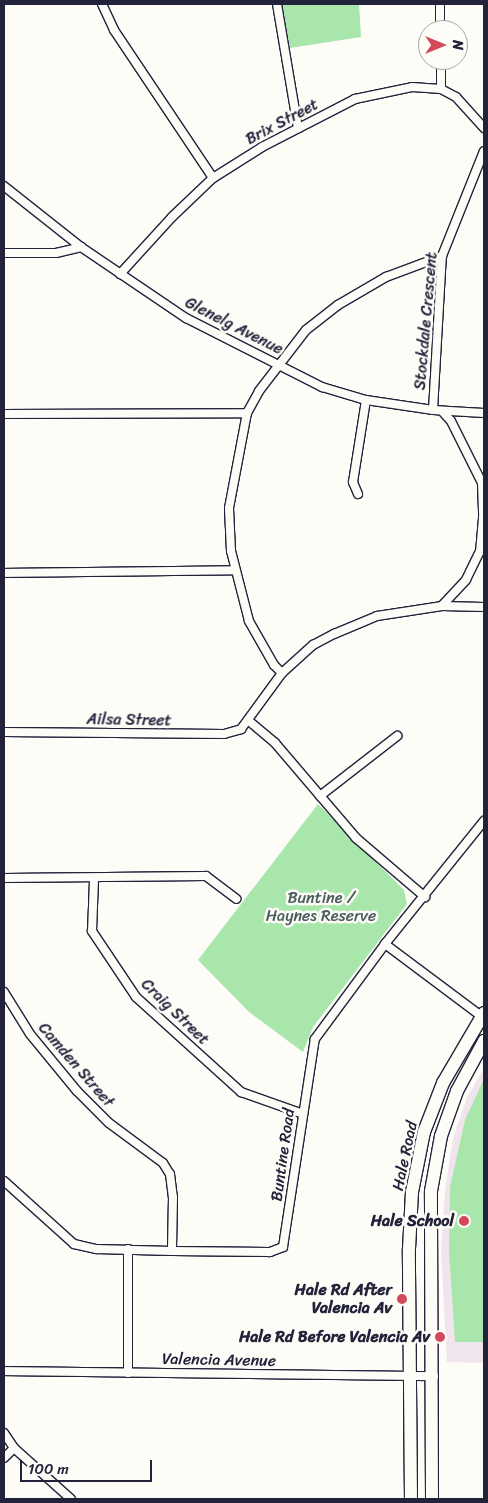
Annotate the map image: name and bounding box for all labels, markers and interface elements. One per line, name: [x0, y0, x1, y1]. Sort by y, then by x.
north arrow: [418, 20, 468, 70]
text: N: [445, 40, 470, 50]
street label: Brix Street: [242, 95, 322, 149]
street label: Stockdale Crescent: [410, 251, 442, 391]
street label: Glenelg Avenue: [182, 293, 286, 359]
street label: Ailsa Street: [86, 710, 172, 730]
park label: Buntine / Haynes Reserve: [266, 888, 376, 926]
street label: Craig Street: [137, 975, 213, 1049]
street label: Camden Street: [34, 1019, 118, 1111]
street label: Buntine Road: [267, 1107, 299, 1203]
street label: Hale Road: [388, 1119, 422, 1193]
place label: Hale School: [370, 1211, 454, 1231]
marker: Hale School: [458, 1215, 470, 1227]
place label: Hale Rd After Valencia Av: [295, 1280, 392, 1318]
marker: Hale Rd After Valencia Av: [396, 1293, 408, 1305]
place label: Hale Rd Before Valencia Av: [239, 1327, 430, 1347]
marker: Hale Rd Before Valencia Av: [434, 1331, 446, 1343]
street label: Valencia Avenue: [162, 1349, 276, 1371]
scale bar: [22, 1450, 155, 1482]
text: 100 m: [28, 1456, 69, 1482]

